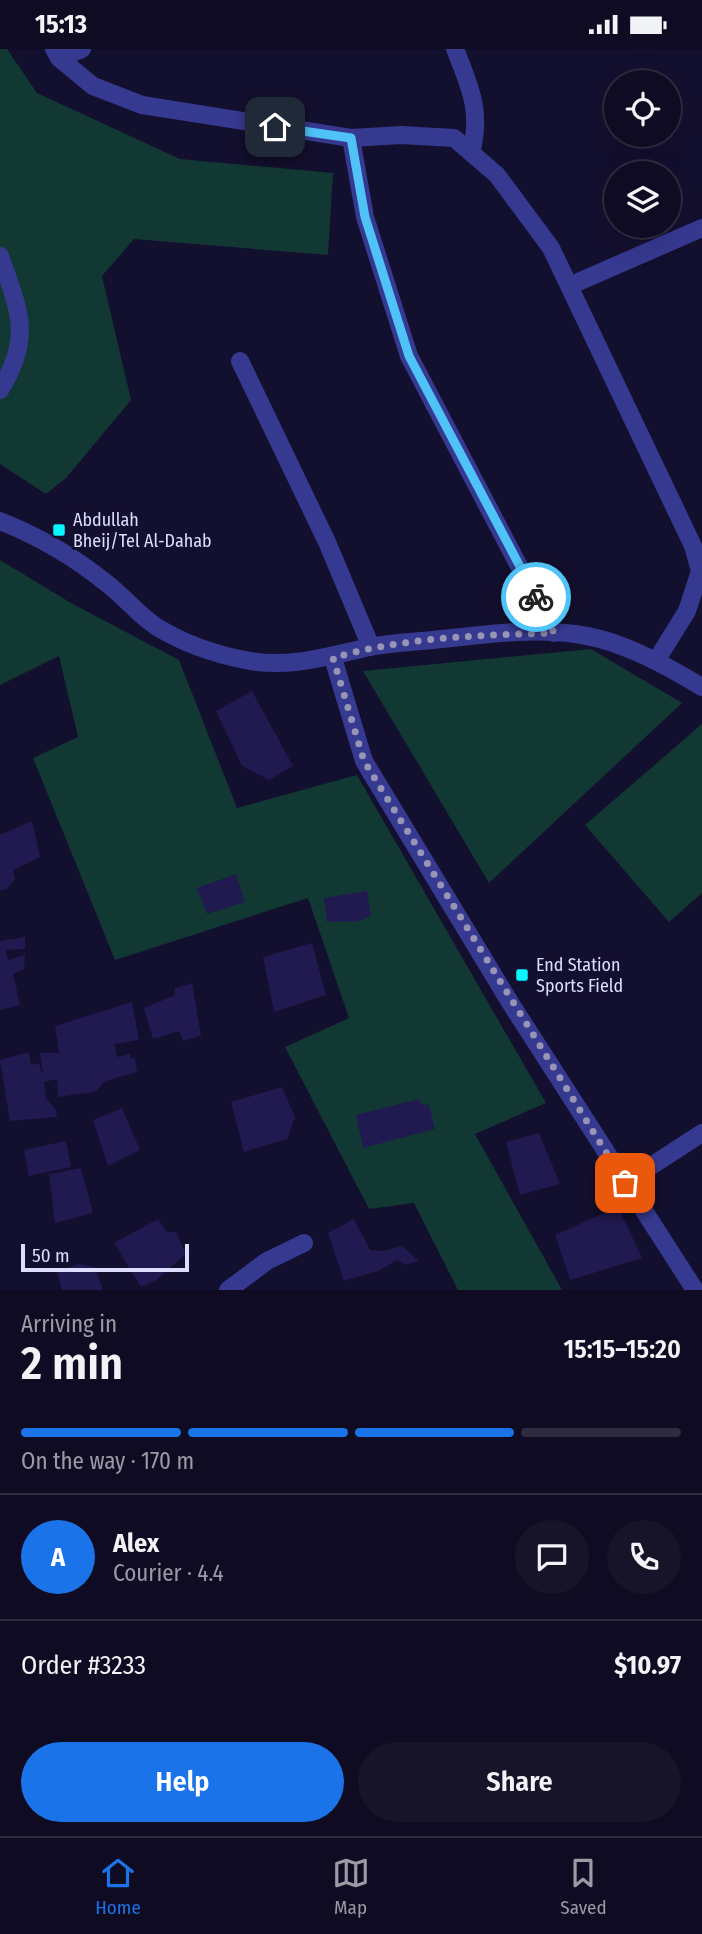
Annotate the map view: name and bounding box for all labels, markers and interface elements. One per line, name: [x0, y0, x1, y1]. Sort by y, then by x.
text: 15:13: [35, 9, 87, 40]
map controls: [604, 70, 681, 238]
button: locate: [604, 70, 681, 147]
pin: [245, 97, 305, 157]
icon: home: [256, 108, 294, 146]
button: layers: [604, 161, 681, 238]
place label: Abdullah Bheij/Tel Al-Dahab: [73, 509, 212, 552]
marker: Abdullah Bheij/Tel Al-Dahab: [51, 522, 67, 538]
courier: [501, 562, 571, 632]
icon: bike: [517, 578, 555, 616]
place label: End Station Sports Field: [536, 954, 623, 997]
marker: End Station Sports Field: [514, 967, 530, 983]
pin: [595, 1153, 655, 1213]
icon: bag: [606, 1164, 644, 1202]
scale bar: [21, 1241, 189, 1273]
text: 50 m: [32, 1244, 70, 1267]
text: Arriving in: [21, 1310, 117, 1338]
text: 15:15–15:20: [564, 1334, 681, 1365]
text: 2 min: [21, 1336, 123, 1391]
text: On the way · 170 m: [21, 1447, 194, 1475]
button: chat: [515, 1520, 589, 1594]
button: phone: [607, 1520, 681, 1594]
text: Alex: [113, 1528, 159, 1559]
text: A: [51, 1542, 65, 1573]
text: Courier · 4.4: [113, 1559, 224, 1587]
text: Order #3233: [21, 1650, 146, 1681]
text: $10.97: [614, 1650, 681, 1681]
button: Help: [21, 1742, 344, 1822]
button: Share: [358, 1742, 681, 1822]
tab: Home: [95, 1854, 141, 1919]
tab: Map: [332, 1854, 370, 1919]
tab: Saved: [560, 1854, 607, 1919]

